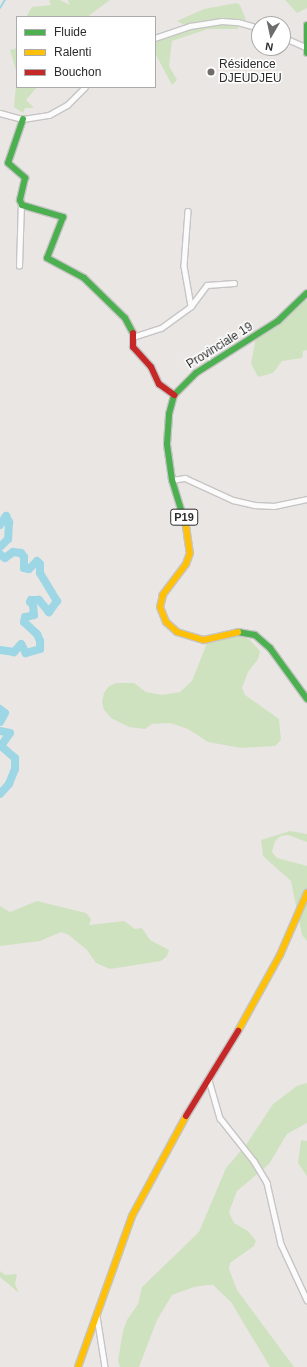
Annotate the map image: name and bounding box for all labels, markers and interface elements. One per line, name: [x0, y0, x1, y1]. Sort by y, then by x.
legend: [16, 16, 156, 88]
north arrow: [251, 16, 291, 56]
text: Fluide: [54, 25, 87, 39]
text: N: [264, 40, 274, 53]
text: Ralenti: [54, 45, 91, 59]
place label: Résidence DJEUDJEU: [219, 58, 282, 86]
text: Bouchon: [54, 65, 101, 79]
marker: Résidence DJEUDJEU: [206, 67, 216, 77]
street label: Provinciale 19: [184, 320, 256, 372]
road number: P19: [170, 508, 198, 526]

